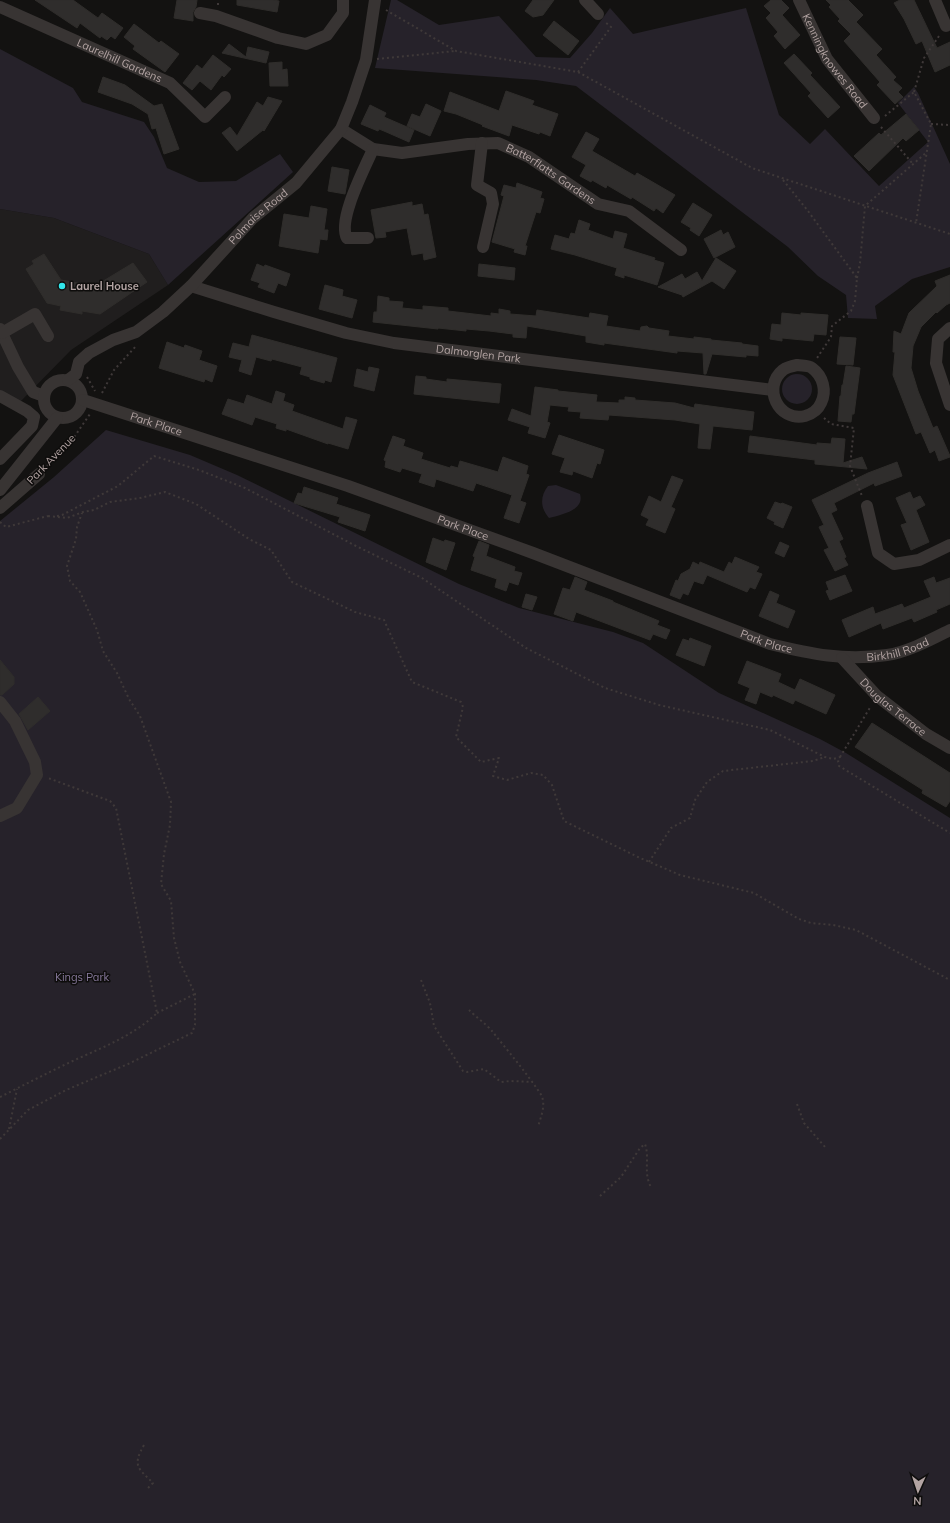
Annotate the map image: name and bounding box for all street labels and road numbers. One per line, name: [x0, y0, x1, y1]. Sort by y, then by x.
street label: Kenningknowes Road: [799, 11, 870, 111]
street label: Laurelhill Gardens: [75, 35, 164, 86]
street label: Batterflatts Gardens: [504, 140, 598, 207]
street label: Polmaise Road: [225, 186, 291, 247]
street label: Dalmorglen Park: [435, 341, 522, 366]
street label: Park Place: [128, 409, 184, 439]
street label: Park Avenue: [24, 431, 78, 487]
street label: Park Place: [435, 512, 491, 543]
street label: Park Place: [738, 626, 794, 656]
street label: Birkhill Road: [866, 635, 931, 664]
street label: Douglas Terrace: [857, 675, 929, 739]

